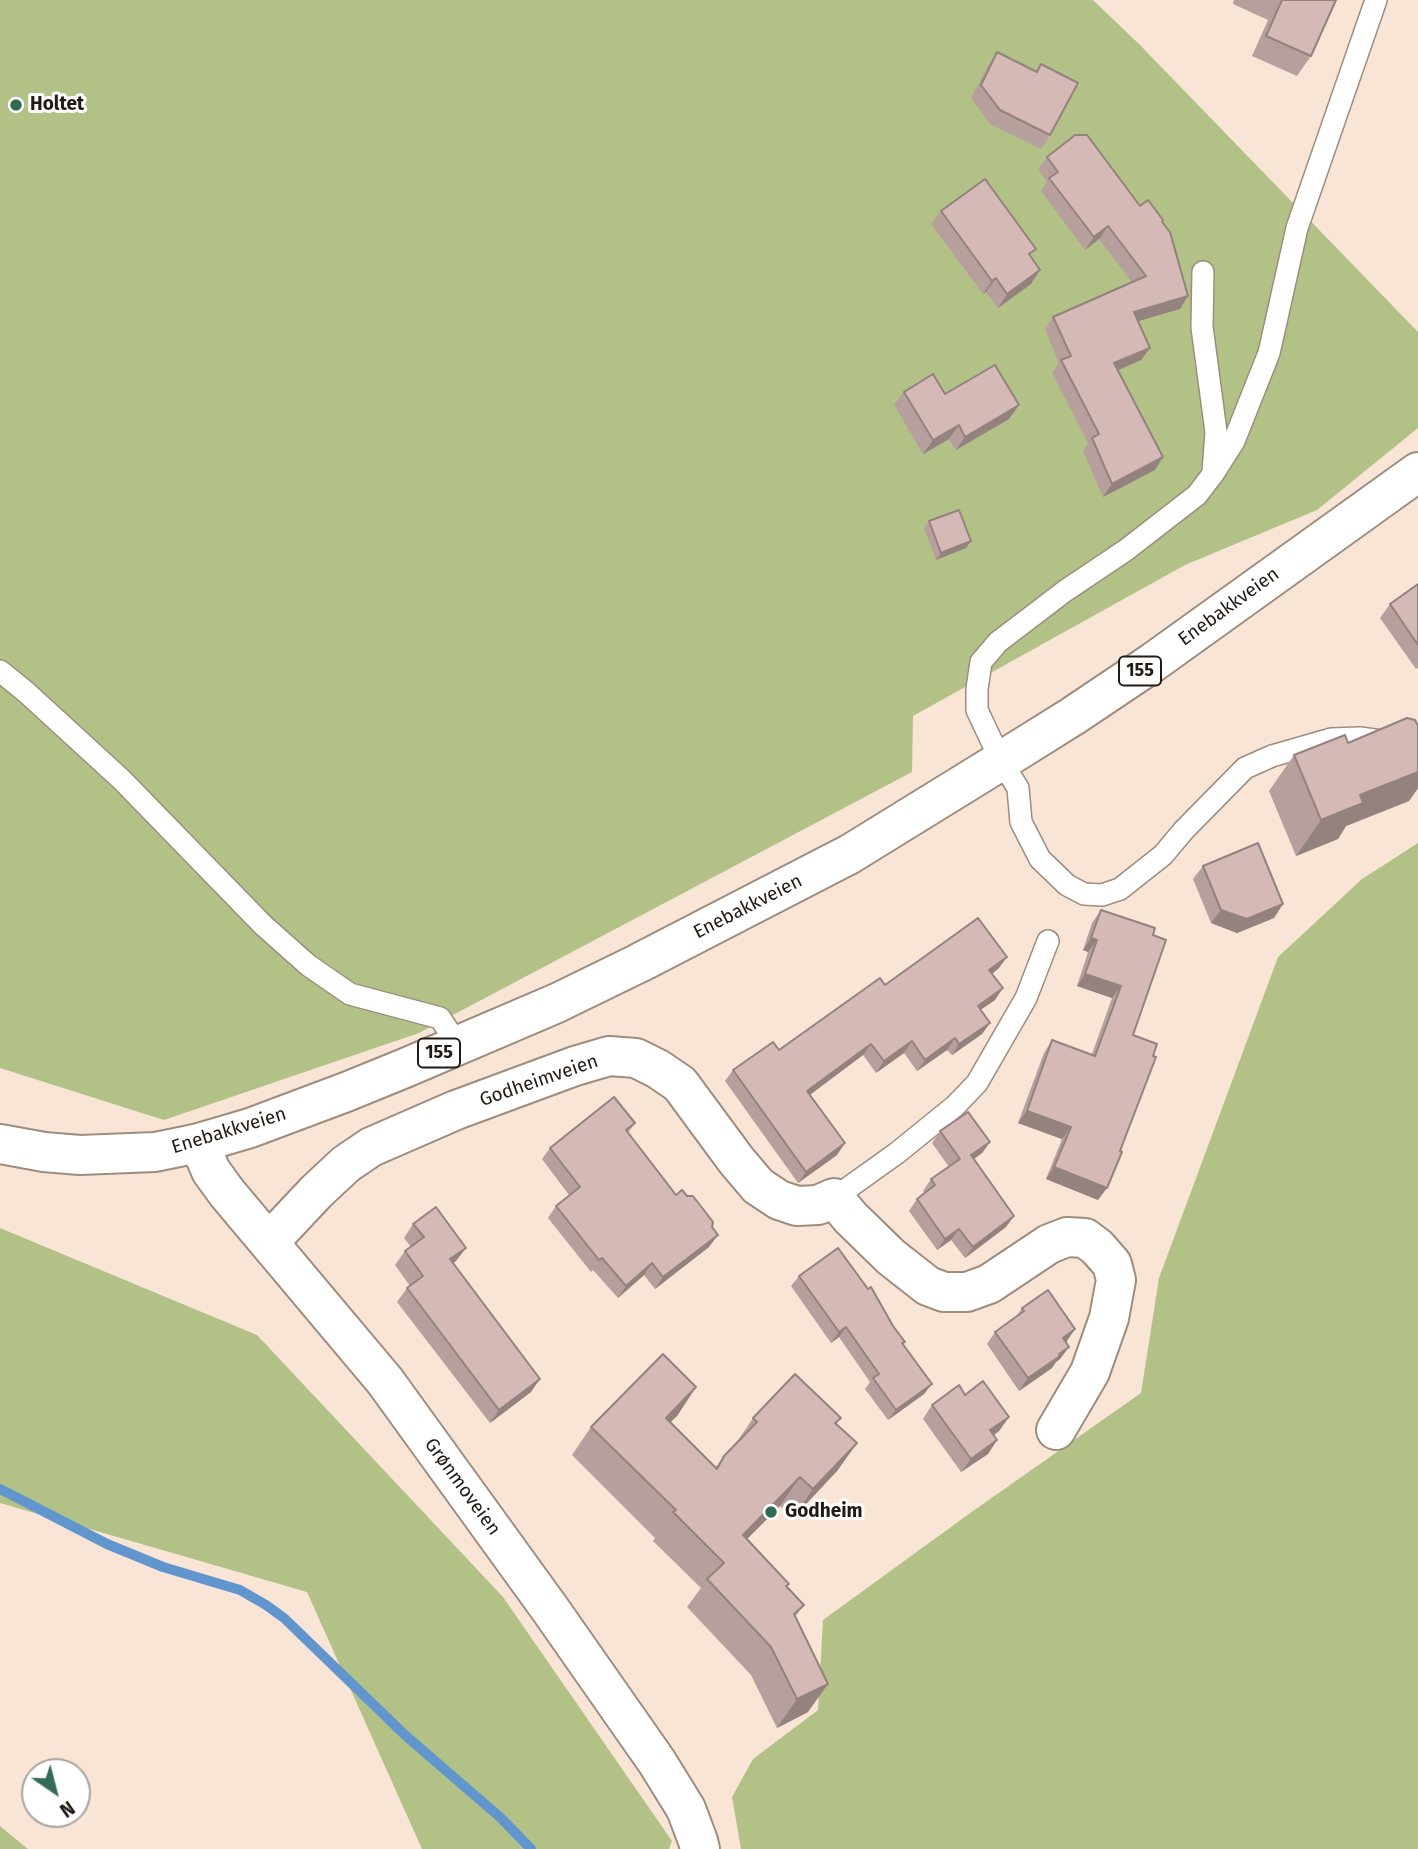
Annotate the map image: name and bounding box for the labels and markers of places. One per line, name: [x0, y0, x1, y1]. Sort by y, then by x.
place label: Holtet: [30, 94, 84, 116]
marker: Holtet: [8, 97, 24, 113]
place label: Godheim: [785, 1501, 863, 1523]
marker: Godheim: [763, 1504, 779, 1520]

